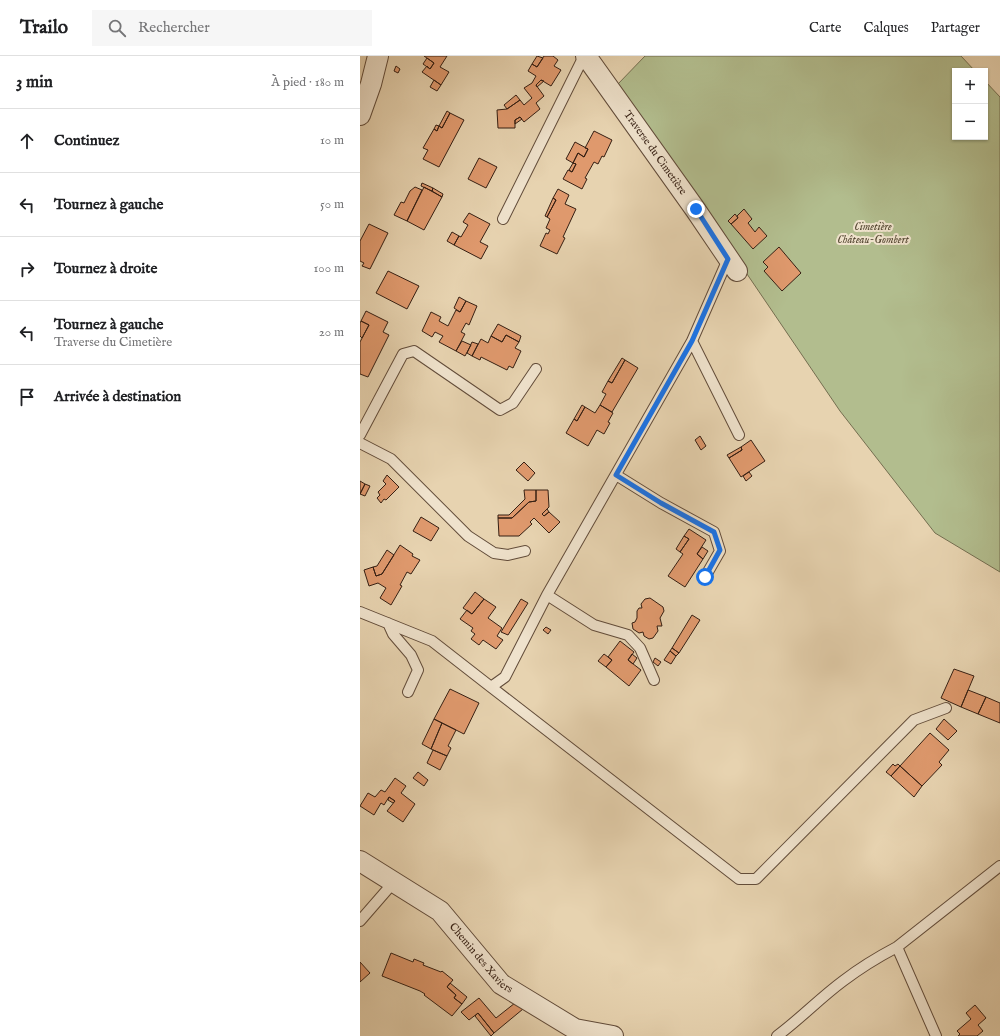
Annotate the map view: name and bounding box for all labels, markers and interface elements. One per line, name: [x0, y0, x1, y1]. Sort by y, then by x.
search box: [92, 10, 372, 46]
text: Trailo: [20, 16, 68, 40]
icon: search: [106, 17, 128, 39]
text: Rechercher: [138, 18, 210, 37]
text: Carte: [809, 19, 841, 37]
text: Calques: [863, 19, 909, 37]
text: Partager: [931, 19, 980, 37]
map controls: [952, 68, 988, 140]
button: +: [952, 68, 988, 104]
text: 3 min: [16, 72, 53, 93]
text: À pied · 180 m: [271, 74, 344, 91]
button: −: [952, 104, 988, 140]
street label: Traverse du Cimetière: [620, 108, 690, 198]
icon: ahead: [16, 130, 38, 152]
text: Continuez: [54, 131, 119, 150]
text: 10 m: [320, 132, 344, 149]
icon: left: [16, 194, 38, 216]
text: Tournez à gauche: [54, 195, 163, 214]
text: 50 m: [320, 196, 344, 213]
route end: [687, 200, 705, 218]
park label: Cimetière Château-Gombert: [837, 220, 909, 247]
icon: right: [16, 258, 38, 280]
text: Tournez à droite: [54, 259, 157, 278]
text: 100 m: [314, 260, 344, 277]
text: Tournez à gauche: [54, 315, 163, 334]
icon: left: [16, 322, 38, 344]
text: 20 m: [319, 324, 344, 341]
text: Traverse du Cimetière: [54, 334, 172, 351]
icon: arrive: [16, 386, 38, 408]
text: Arrivée à destination: [54, 387, 181, 406]
route start: [696, 568, 714, 586]
street label: Chemin des Xaviers: [446, 920, 515, 997]

